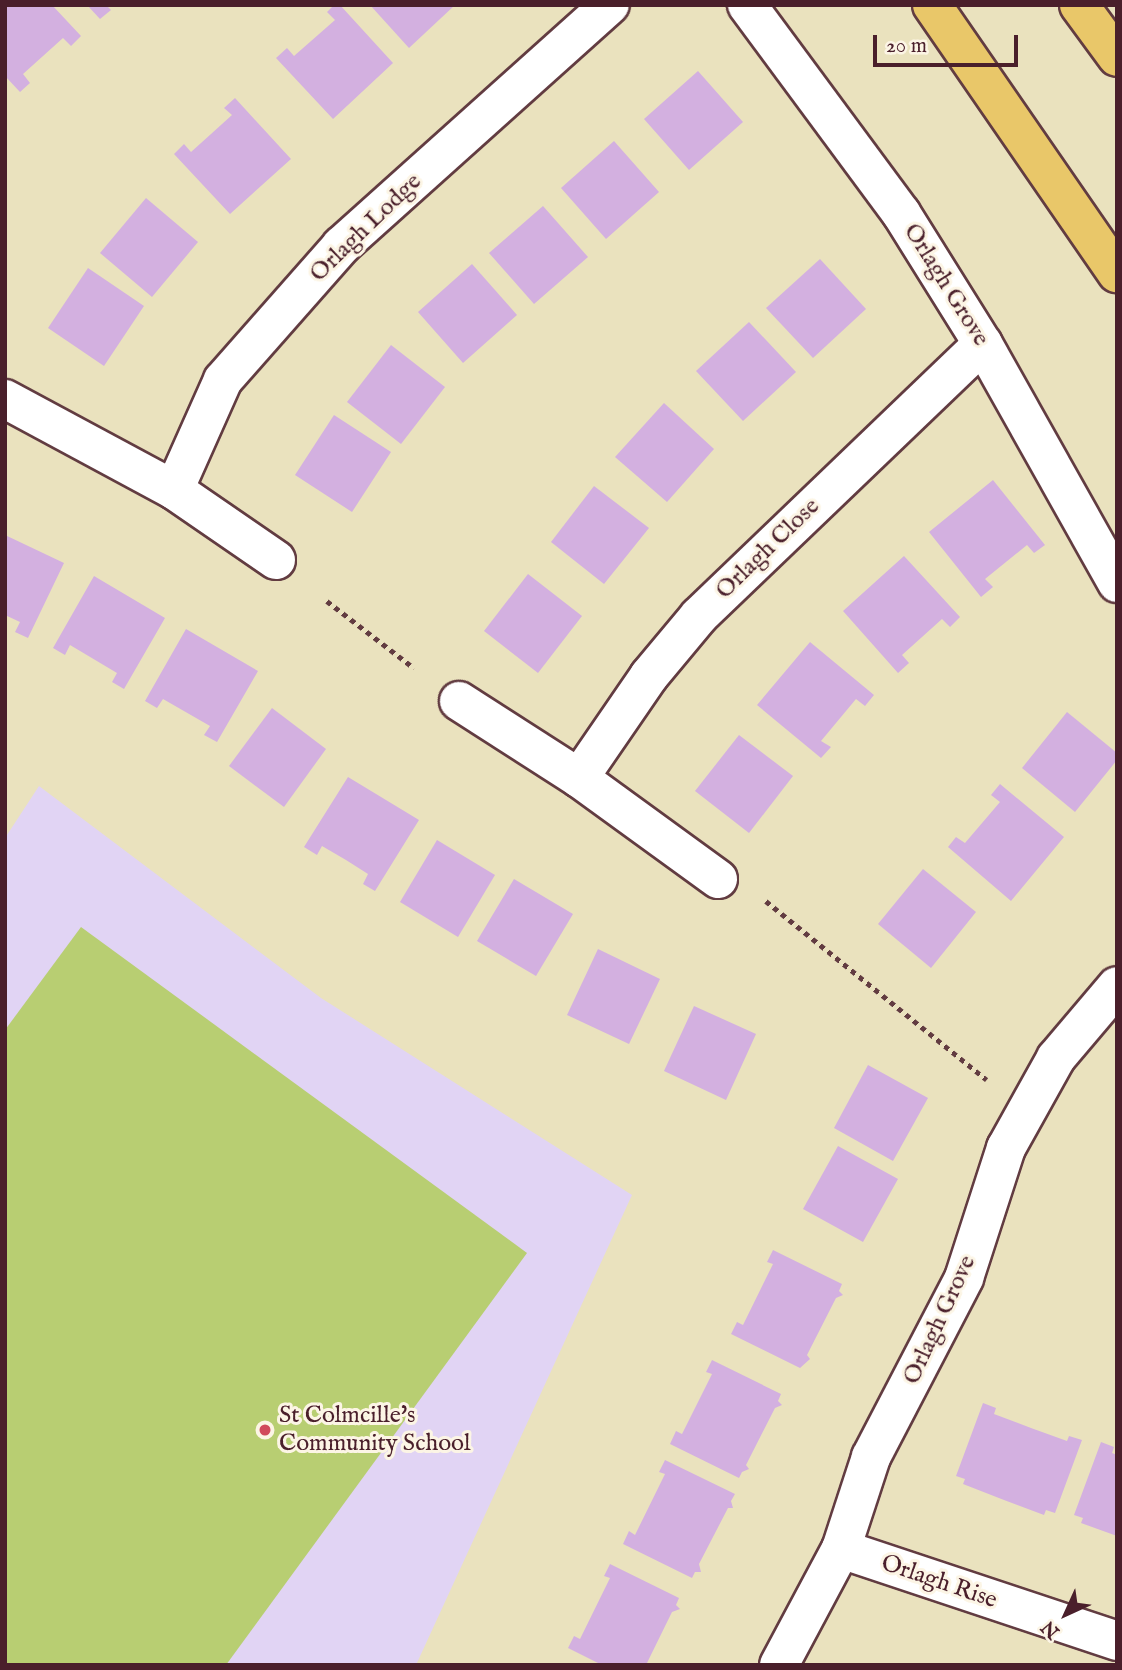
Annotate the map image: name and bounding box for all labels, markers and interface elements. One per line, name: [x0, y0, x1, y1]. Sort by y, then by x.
scale bar: [877, 21, 1022, 65]
text: 20 m: [886, 33, 927, 60]
street label: Orlagh Lodge: [304, 168, 428, 288]
street label: Orlagh Grove: [897, 219, 995, 351]
street label: Orlagh Close: [710, 493, 826, 605]
street label: Orlagh Grove: [898, 1251, 982, 1389]
place label: St Colmcille's Community School: [279, 1402, 471, 1458]
marker: St Colmcille's Community School: [257, 1422, 273, 1438]
street label: Orlagh Rise: [877, 1549, 1001, 1615]
north arrow: [1031, 1579, 1101, 1649]
text: N: [1037, 1615, 1065, 1643]

